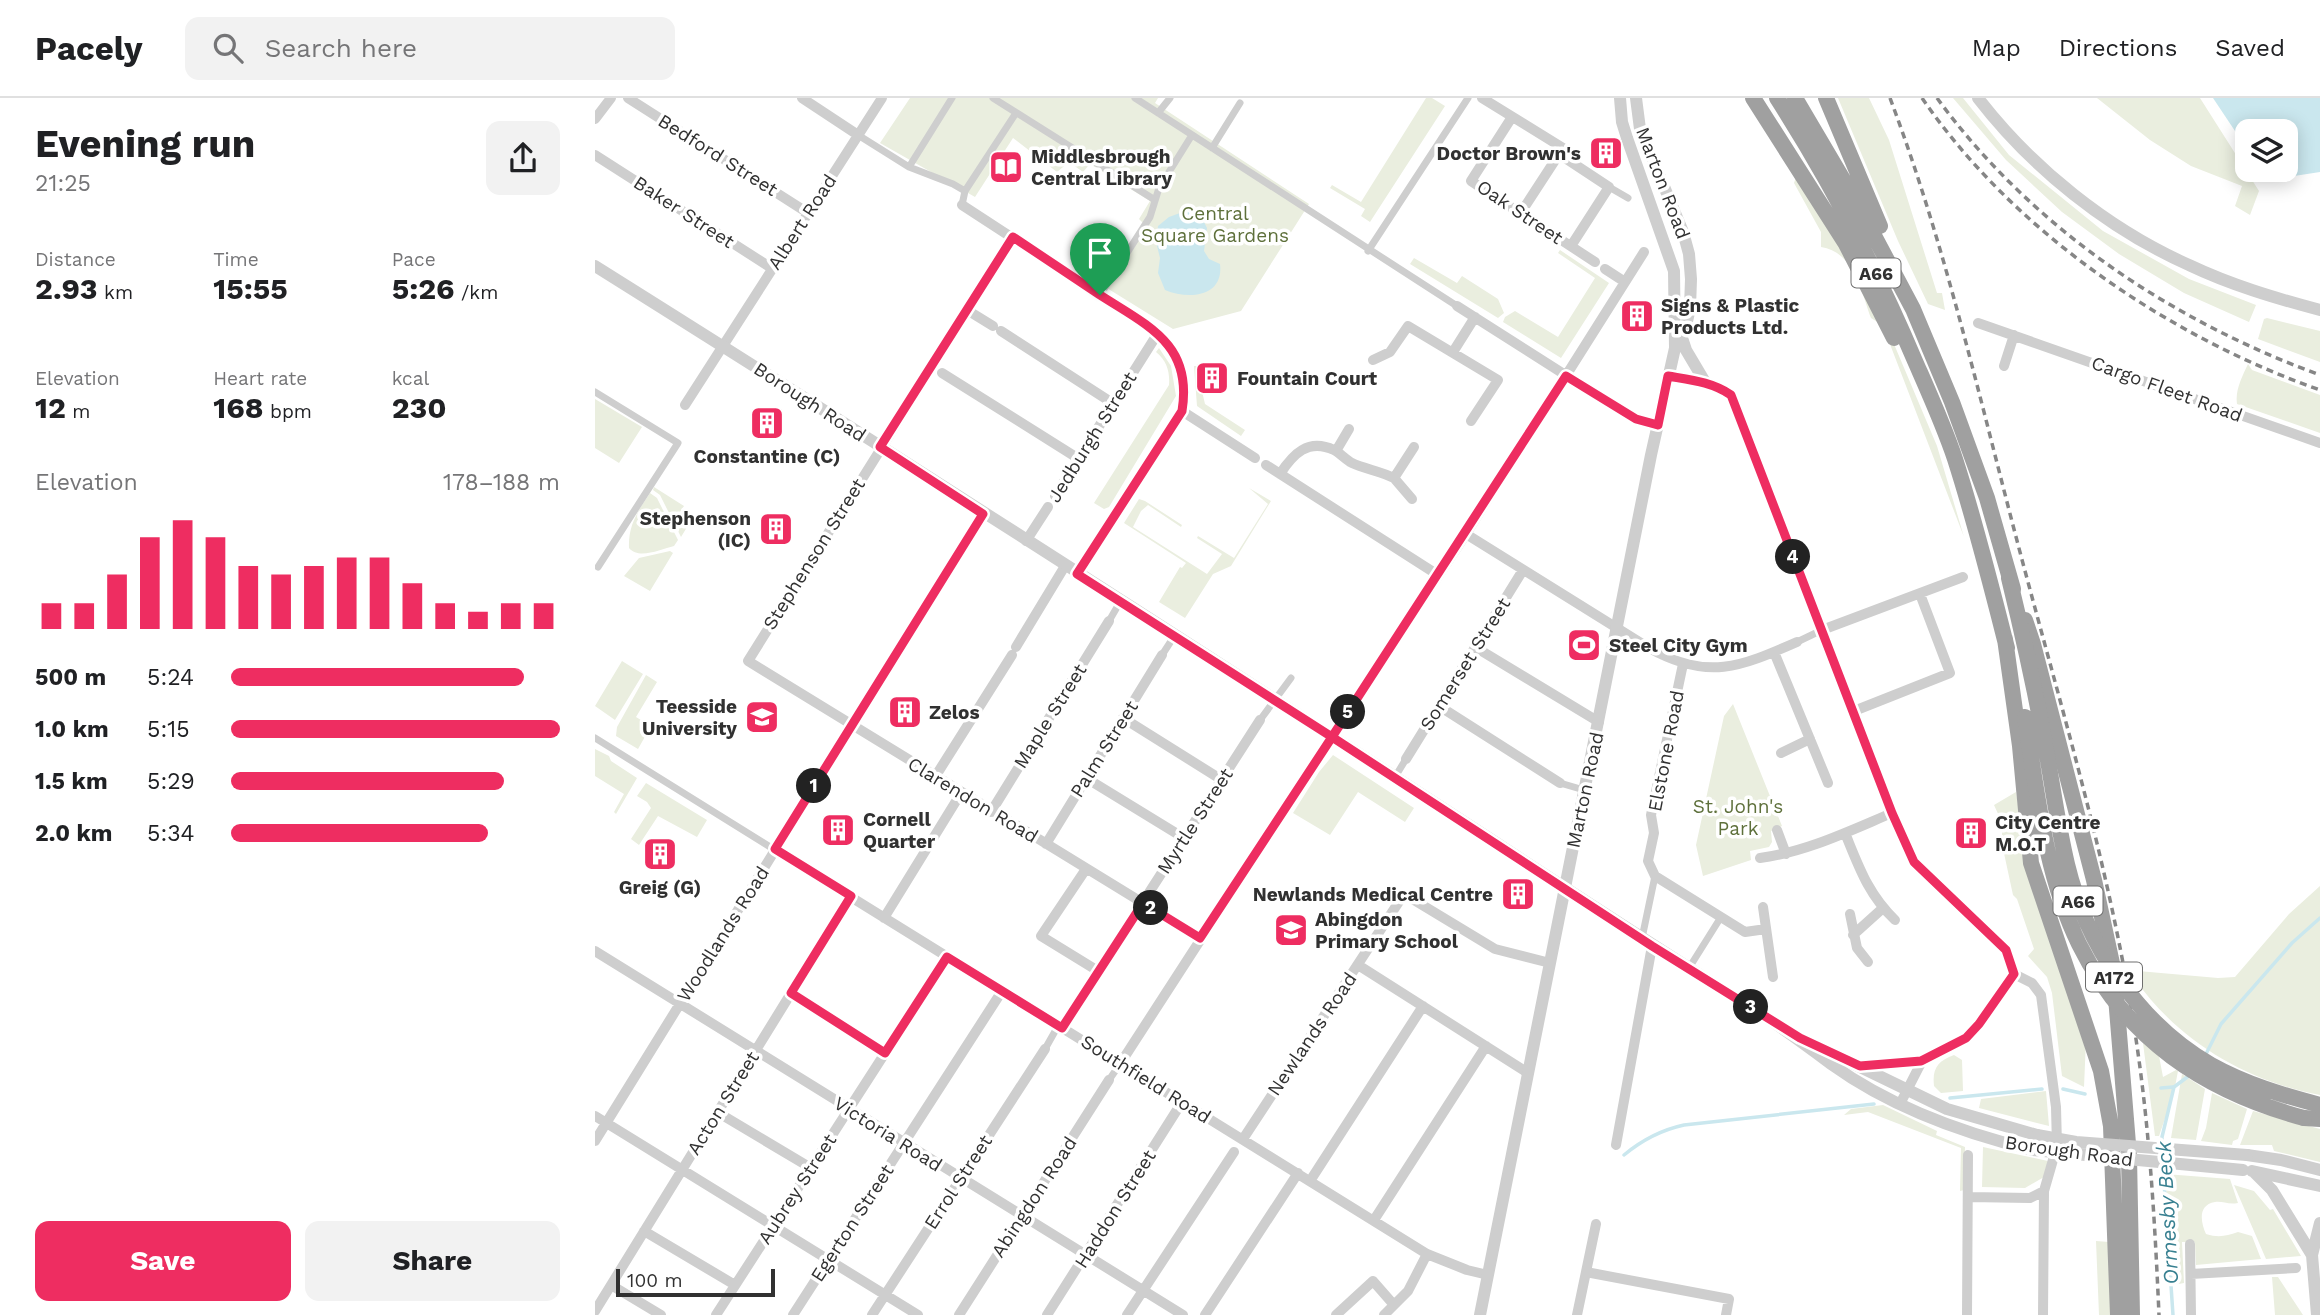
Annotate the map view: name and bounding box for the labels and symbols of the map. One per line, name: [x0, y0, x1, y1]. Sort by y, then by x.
street label: Bedford Street: [654, 109, 782, 201]
street label: Marton Road: [1631, 124, 1695, 242]
building icon: Doctor Brown's: [1587, 134, 1625, 172]
place label: Doctor Brown's: [1437, 142, 1581, 165]
place label: Middlesbrough Central Library: [1031, 145, 1173, 190]
library icon: Middlesbrough Central Library: [987, 148, 1025, 186]
street label: Albert Road: [763, 170, 841, 274]
street label: Baker Street: [629, 171, 739, 253]
street label: Oak Street: [1473, 175, 1567, 249]
park label: Central Square Gardens: [1141, 202, 1289, 247]
pin: [1070, 223, 1130, 295]
road number: A66: [1851, 258, 1901, 288]
place label: Signs & Plastic Products Ltd.: [1661, 294, 1799, 339]
building icon: Signs & Plastic Products Ltd.: [1618, 297, 1656, 335]
street label: Cargo Fleet Road: [2088, 351, 2246, 427]
street label: Borough Road: [750, 357, 870, 447]
building icon: Fountain Court: [1193, 359, 1231, 397]
street label: Jedburgh Street: [1043, 367, 1141, 507]
place label: Fountain Court: [1237, 367, 1378, 390]
building icon: Constantine (C): [748, 404, 786, 442]
place label: Constantine (C): [694, 445, 840, 468]
street label: Stephenson Street: [758, 474, 870, 634]
place label: Stephenson (IC): [640, 507, 751, 552]
building icon: Stephenson (IC): [757, 510, 795, 548]
pin: 4: [1775, 540, 1811, 574]
street label: Somerset Street: [1415, 593, 1515, 735]
sports icon: Steel City Gym: [1565, 626, 1603, 664]
place label: Steel City Gym: [1609, 634, 1748, 657]
street label: Maple Street: [1009, 659, 1091, 773]
street label: Elstone Road: [1643, 688, 1689, 814]
building icon: Zelos: [886, 693, 924, 731]
pin: 5: [1331, 694, 1365, 730]
place label: Teesside University: [642, 695, 737, 740]
street label: Palm Street: [1065, 696, 1143, 802]
school or university icon: Teesside University: [743, 698, 781, 736]
place label: Zelos: [929, 701, 980, 724]
street label: Marton Road: [1561, 730, 1609, 850]
street label: Clarendon Road: [904, 752, 1042, 848]
street label: Myrtle Street: [1152, 764, 1238, 878]
pin: 1: [797, 768, 831, 804]
park label: St. John's Park: [1693, 795, 1783, 840]
place label: Cornell Quarter: [863, 808, 936, 853]
building icon: Cornell Quarter: [819, 811, 857, 849]
place label: City Centre M.O.T: [1995, 811, 2101, 856]
building icon: City Centre M.O.T: [1952, 814, 1990, 852]
building icon: Greig (G): [641, 835, 679, 873]
street label: Woodlands Road: [672, 862, 774, 1006]
building icon: Newlands Medical Centre: [1499, 875, 1537, 913]
place label: Greig (G): [619, 876, 701, 899]
place label: Newlands Medical Centre: [1253, 883, 1493, 906]
road number: A66: [2053, 886, 2103, 916]
pin: 2: [1133, 890, 1169, 926]
place label: Abingdon Primary School: [1315, 908, 1459, 953]
school or university icon: Abingdon Primary School: [1272, 911, 1310, 949]
road number: A172: [2086, 962, 2142, 992]
street label: Newlands Road: [1262, 968, 1362, 1100]
pin: 3: [1733, 990, 1769, 1024]
street label: Southfield Road: [1077, 1030, 1215, 1128]
street label: Acton Street: [682, 1047, 764, 1159]
street label: Victoria Road: [830, 1092, 946, 1176]
street label: Aubrey Street: [753, 1129, 841, 1249]
street label: Errol Street: [919, 1131, 997, 1233]
street label: Borough Road: [2003, 1131, 2135, 1171]
street label: Abingdon Road: [986, 1132, 1082, 1262]
water label: Ormesby Beck: [2151, 1140, 2183, 1285]
street label: Haddon Street: [1069, 1146, 1161, 1272]
street label: Egerton Street: [806, 1160, 898, 1286]
scale bar: [616, 1266, 775, 1298]

